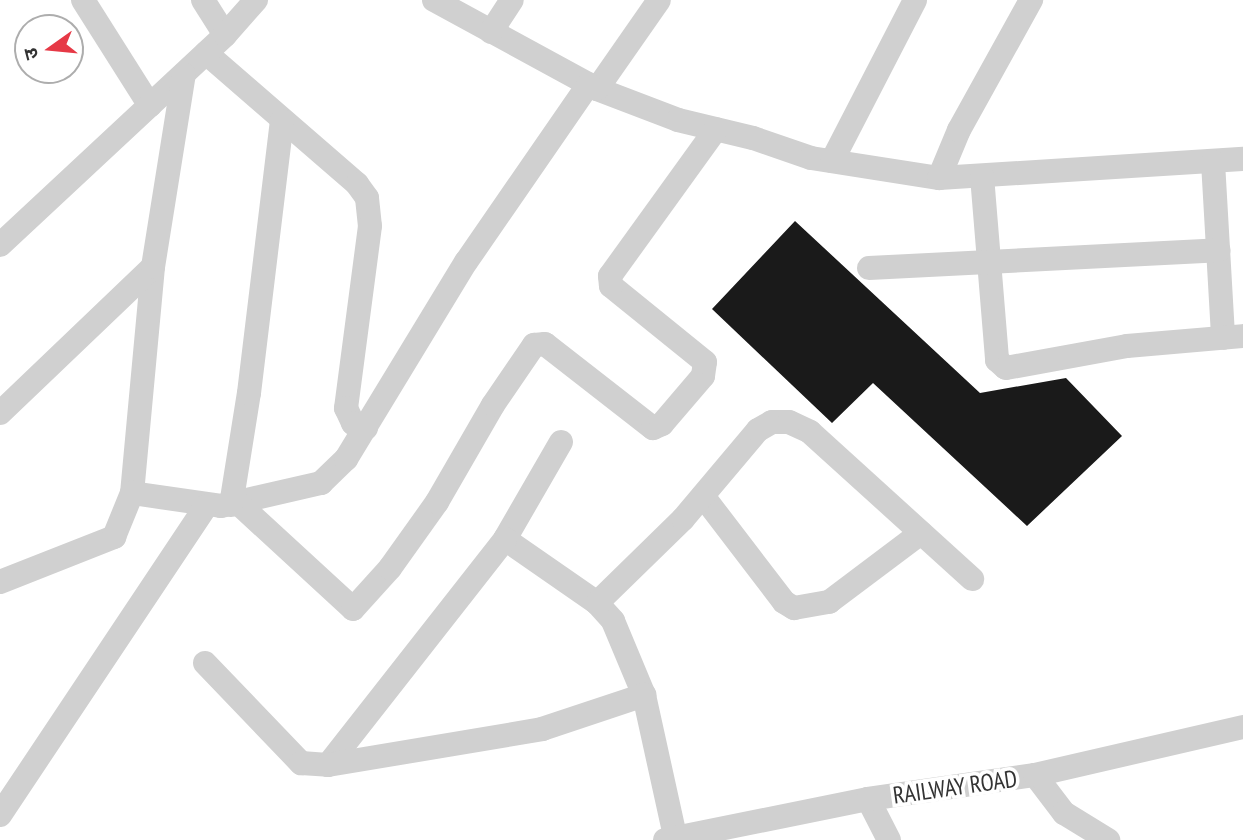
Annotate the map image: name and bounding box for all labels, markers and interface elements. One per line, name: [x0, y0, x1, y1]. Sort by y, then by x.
north arrow: [14, 14, 84, 84]
text: उ: [18, 45, 44, 62]
street label: RAILWAY ROAD: [891, 764, 1019, 810]

